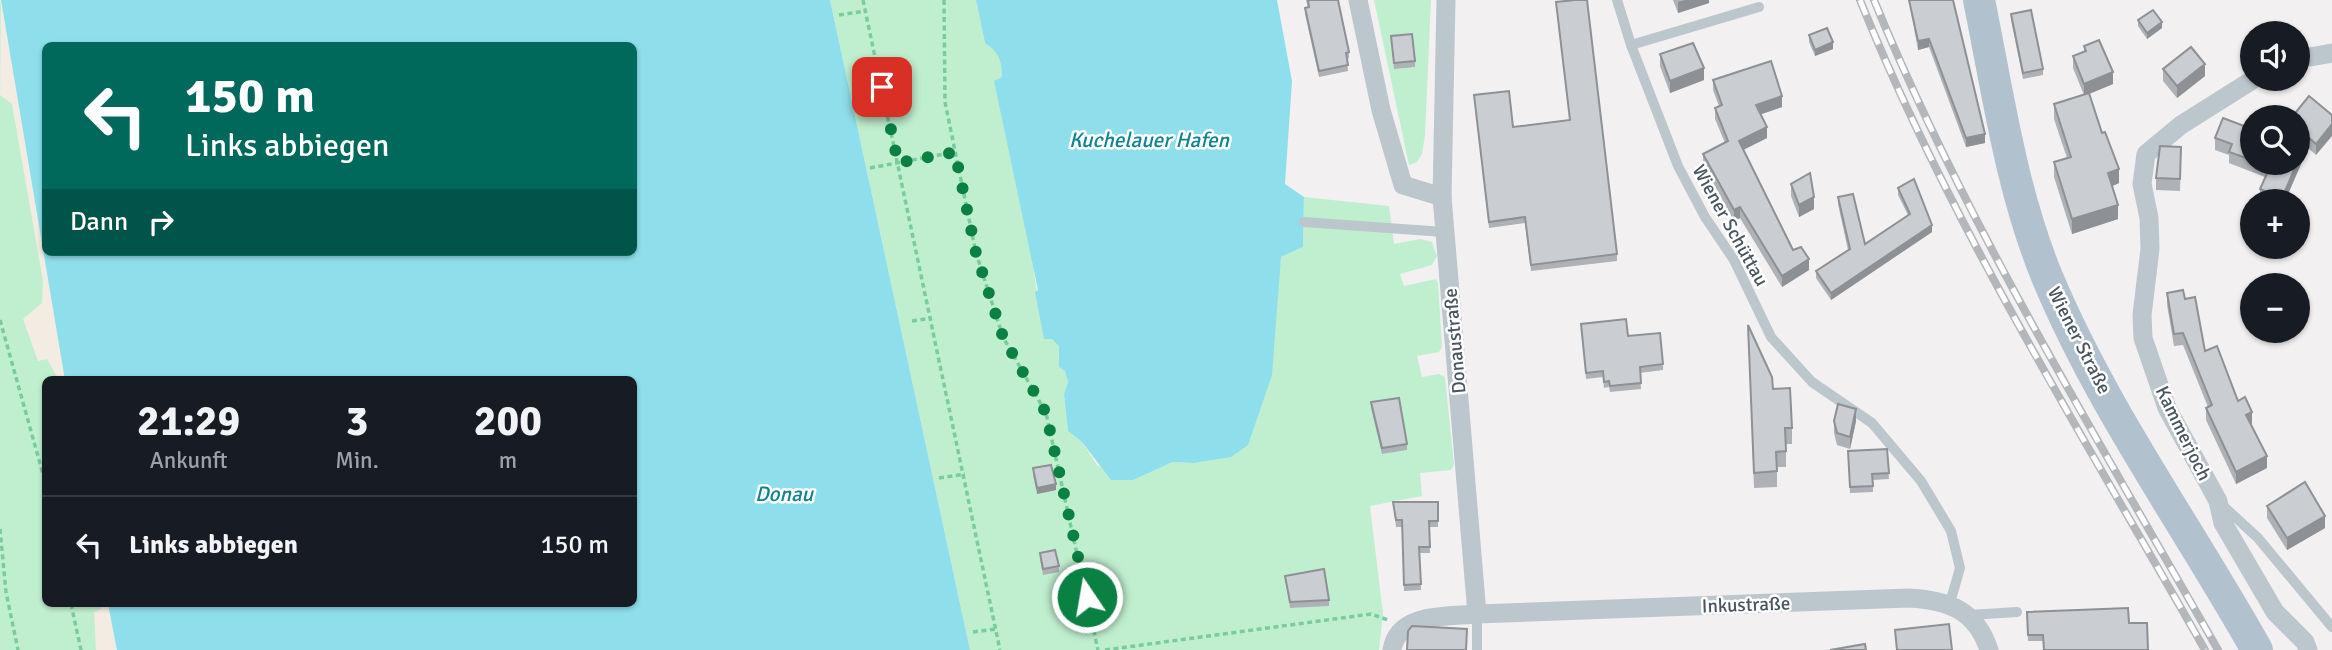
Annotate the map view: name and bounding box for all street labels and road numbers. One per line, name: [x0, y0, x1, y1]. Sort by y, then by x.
street label: Wiener Schüttau: [1687, 160, 1773, 291]
street label: Wiener Straße: [2042, 283, 2116, 398]
street label: Donaustraße: [1438, 287, 1472, 394]
street label: Kammerjoch: [2150, 382, 2216, 485]
street label: Inkustraße: [1701, 591, 1791, 619]

